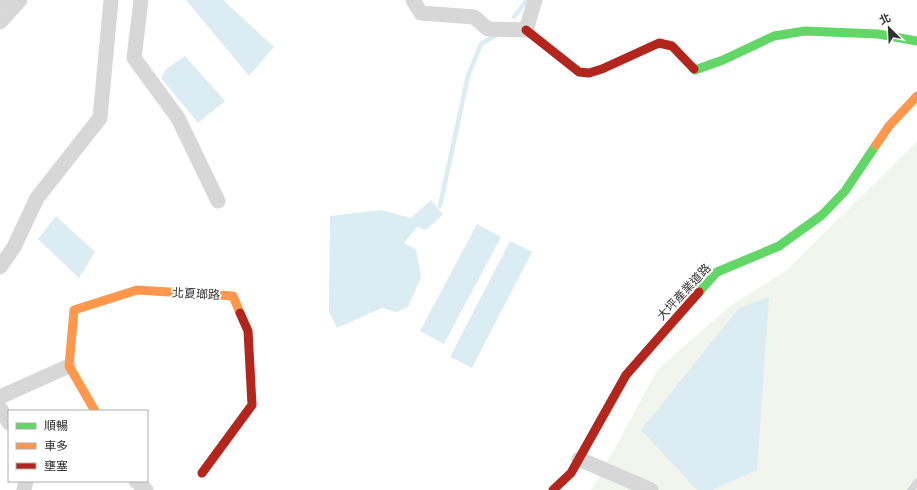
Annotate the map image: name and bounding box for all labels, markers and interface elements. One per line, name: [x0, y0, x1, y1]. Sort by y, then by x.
north arrow: [869, 8, 909, 48]
text: 北: [877, 11, 893, 27]
street label: 大坪產業道路: [654, 261, 714, 323]
street label: 北夏瑯路: [172, 286, 220, 302]
legend: [8, 410, 148, 482]
text: 順暢: [44, 419, 68, 433]
text: 車多: [44, 439, 68, 453]
text: 壅塞: [44, 459, 68, 473]

